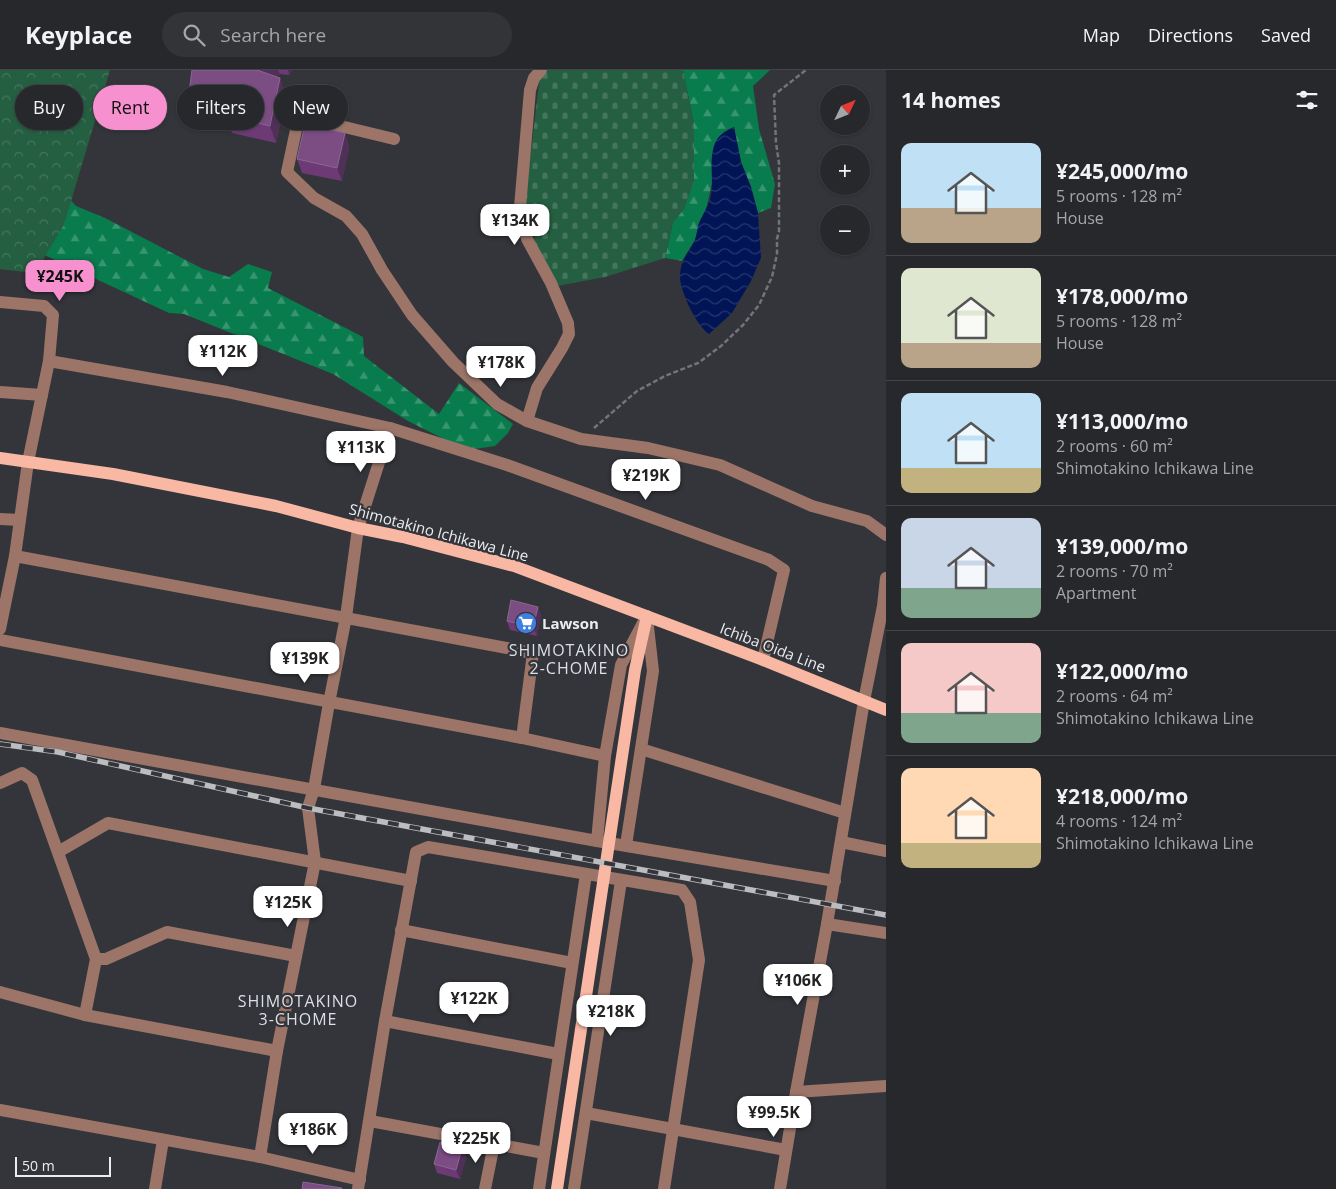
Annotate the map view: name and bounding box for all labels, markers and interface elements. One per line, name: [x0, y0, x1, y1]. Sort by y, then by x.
search box: [162, 12, 512, 57]
text: Keyplace: [25, 18, 132, 51]
icon: search: [180, 21, 208, 49]
text: Search here: [220, 22, 326, 48]
text: Map: [1083, 23, 1120, 47]
text: Directions: [1148, 23, 1233, 47]
text: Saved: [1261, 23, 1311, 47]
chip: Buy: [15, 85, 83, 130]
chip: Rent: [93, 85, 167, 130]
chip: Filters: [177, 85, 264, 130]
chip: New: [274, 85, 348, 130]
north arrow: [820, 85, 870, 135]
map controls: [820, 85, 870, 255]
text: 14 homes: [901, 86, 1001, 114]
icon: filters: [1293, 86, 1321, 114]
button: +: [820, 145, 870, 195]
text: ¥245,000/mo: [1056, 157, 1188, 185]
icon: home: [941, 163, 1001, 223]
text: 5 rooms · 128 m²: [1056, 185, 1182, 207]
pin: ¥134K: [480, 204, 550, 246]
button: −: [820, 205, 870, 255]
text: House: [1056, 207, 1104, 229]
text: ¥134K: [491, 209, 539, 231]
pin: ¥245K: [25, 260, 95, 302]
text: ¥245K: [36, 265, 84, 287]
text: ¥178,000/mo: [1056, 282, 1188, 310]
icon: home: [941, 288, 1001, 348]
text: 5 rooms · 128 m²: [1056, 310, 1182, 332]
text: House: [1056, 332, 1104, 354]
pin: ¥112K: [188, 334, 258, 377]
text: ¥112K: [199, 340, 247, 362]
pin: ¥178K: [466, 346, 536, 388]
text: ¥178K: [477, 351, 525, 373]
text: ¥113,000/mo: [1056, 407, 1188, 435]
icon: home: [941, 413, 1001, 473]
pin: ¥113K: [326, 430, 396, 473]
text: 2 rooms · 60 m²: [1056, 435, 1173, 457]
text: ¥113K: [337, 436, 385, 458]
text: Shimotakino Ichikawa Line: [1056, 457, 1254, 479]
pin: ¥219K: [611, 458, 681, 501]
text: ¥219K: [622, 464, 670, 486]
street label: Shimotakino Ichikawa Line: [347, 498, 531, 566]
text: ¥139,000/mo: [1056, 532, 1188, 560]
icon: home: [941, 538, 1001, 598]
text: 2 rooms · 70 m²: [1056, 560, 1173, 582]
text: Apartment: [1056, 582, 1136, 604]
supermarket icon: Lawson: [514, 611, 538, 635]
place label: Lawson: [542, 613, 599, 633]
street label: Ichiba Oida Line: [717, 618, 829, 676]
district label: SHIMOTAKINO 2-CHOME: [509, 639, 629, 679]
pin: ¥139K: [270, 642, 340, 684]
text: ¥139K: [281, 647, 329, 669]
text: ¥122,000/mo: [1056, 657, 1188, 685]
icon: home: [941, 663, 1001, 723]
text: 2 rooms · 64 m²: [1056, 685, 1173, 707]
text: Shimotakino Ichikawa Line: [1056, 707, 1254, 729]
text: ¥218,000/mo: [1056, 782, 1188, 810]
icon: home: [941, 788, 1001, 848]
text: 4 rooms · 124 m²: [1056, 810, 1182, 832]
text: Shimotakino Ichikawa Line: [1056, 832, 1254, 854]
pin: ¥125K: [253, 886, 323, 928]
text: ¥125K: [264, 891, 312, 913]
pin: ¥106K: [763, 964, 833, 1006]
text: ¥106K: [774, 969, 822, 991]
pin: ¥122K: [439, 982, 509, 1024]
text: ¥122K: [450, 987, 498, 1009]
district label: SHIMOTAKINO 3-CHOME: [238, 990, 358, 1030]
pin: ¥218K: [576, 994, 646, 1037]
text: ¥218K: [587, 1000, 635, 1022]
pin: ¥99.5K: [733, 1096, 815, 1138]
text: ¥99.5K: [748, 1101, 800, 1123]
pin: ¥186K: [278, 1112, 348, 1155]
text: ¥186K: [289, 1118, 337, 1140]
pin: ¥225K: [441, 1122, 511, 1164]
text: ¥225K: [452, 1127, 500, 1149]
scale bar: [15, 1154, 111, 1177]
text: 50 m: [22, 1156, 55, 1175]

